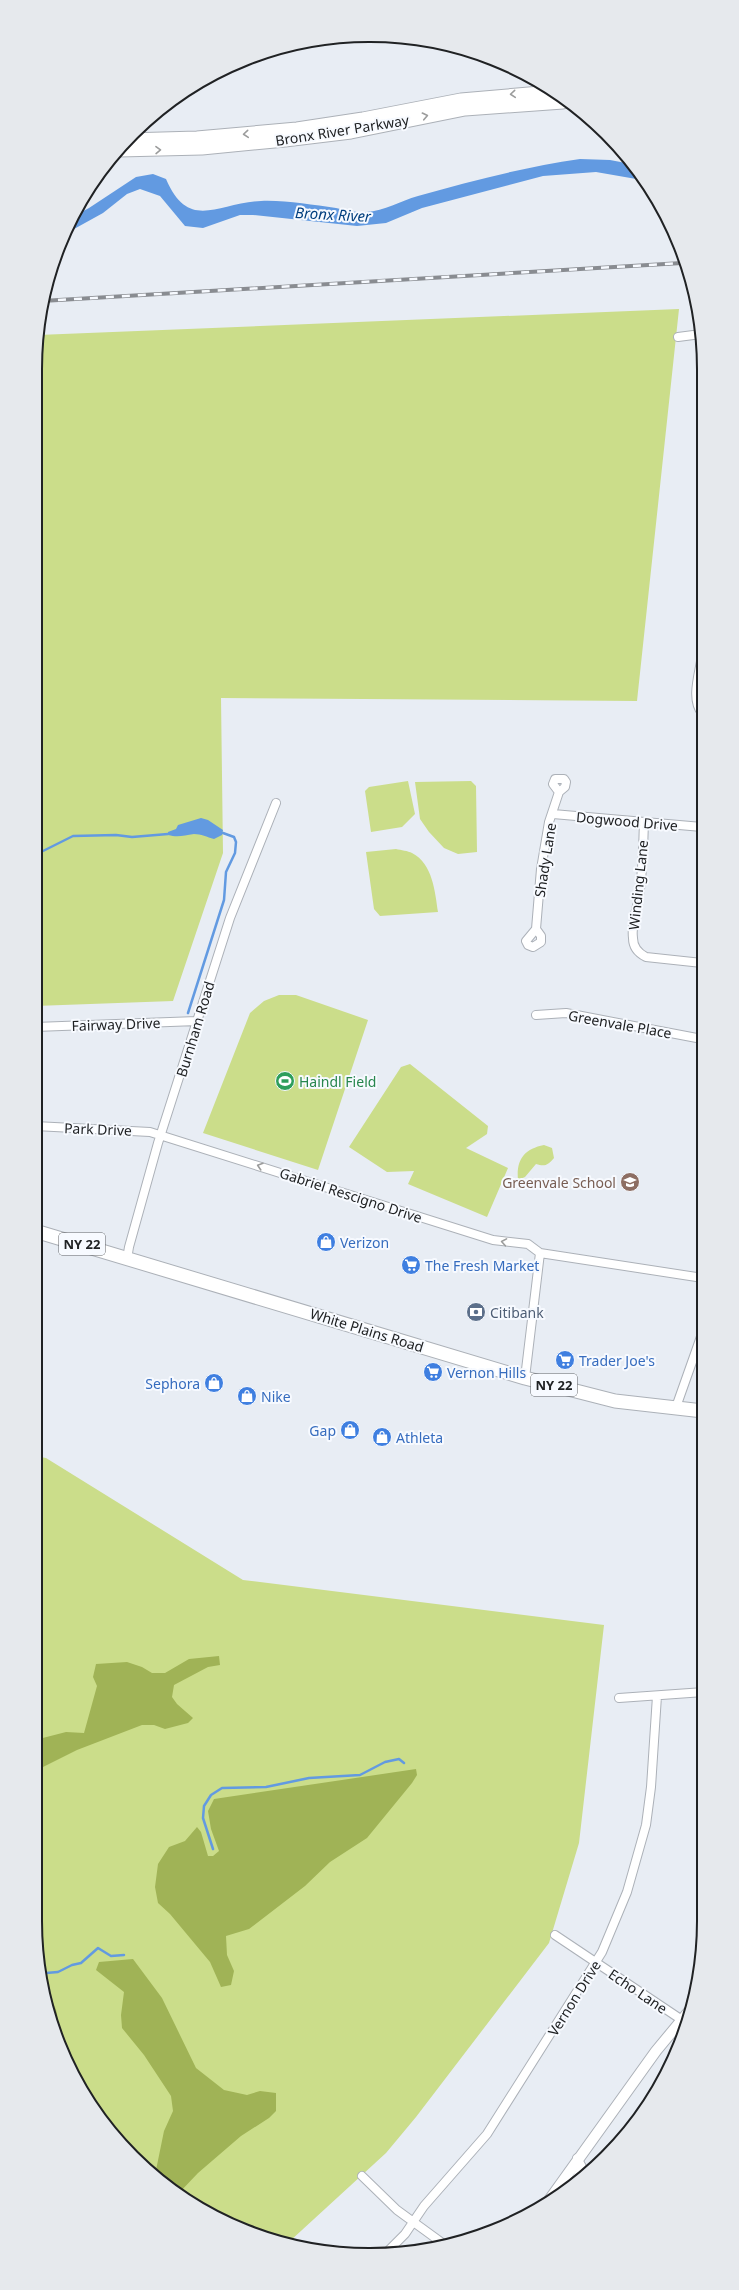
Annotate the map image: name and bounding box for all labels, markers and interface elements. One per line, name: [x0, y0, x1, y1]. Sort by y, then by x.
one-way arrow: [510, 89, 516, 98]
street label: Bronx River Parkway: [274, 110, 411, 150]
one-way arrow: [422, 112, 429, 121]
one-way arrow: [243, 130, 249, 139]
one-way arrow: [155, 146, 161, 154]
water label: Bronx River: [295, 202, 372, 226]
street label: Dogwood Drive: [575, 807, 679, 835]
street label: Shady Lane: [530, 821, 560, 899]
street label: Winding Lane: [624, 839, 652, 931]
street label: Burnham Road: [171, 979, 219, 1079]
street label: Greenvale Place: [567, 1006, 673, 1042]
street label: Fairway Drive: [71, 1013, 161, 1035]
sports icon: Haindl Field: [274, 1070, 296, 1092]
place label: Haindl Field: [299, 1072, 376, 1091]
street label: Park Drive: [64, 1118, 132, 1140]
one-way arrow: [256, 1162, 263, 1171]
street label: Gabriel Rescigno Drive: [277, 1163, 425, 1227]
school or university icon: Greenvale School: [619, 1171, 641, 1193]
place label: Greenvale School: [502, 1173, 616, 1192]
shop icon: Verizon: [315, 1231, 337, 1253]
road number: NY 22: [59, 1233, 105, 1255]
place label: Verizon: [340, 1233, 389, 1252]
one-way arrow: [501, 1238, 507, 1247]
supermarket icon: The Fresh Market: [400, 1254, 422, 1276]
place label: The Fresh Market: [425, 1256, 539, 1275]
bank icon: Citibank: [465, 1301, 487, 1323]
place label: Citibank: [490, 1303, 544, 1322]
street label: White Plains Road: [308, 1304, 426, 1356]
supermarket icon: Trader Joe's: [554, 1349, 576, 1371]
place label: Trader Joe's: [579, 1351, 655, 1370]
supermarket icon: Vernon Hills: [422, 1361, 444, 1383]
place label: Vernon Hills: [447, 1363, 526, 1382]
shop icon: Sephora: [203, 1372, 225, 1394]
place label: Sephora: [145, 1374, 200, 1393]
road number: NY 22: [531, 1374, 577, 1396]
shop icon: Nike: [236, 1385, 258, 1407]
place label: Nike: [261, 1387, 291, 1406]
shop icon: Gap: [339, 1419, 361, 1441]
place label: Gap: [309, 1421, 336, 1440]
shop icon: Athleta: [371, 1426, 393, 1448]
place label: Athleta: [396, 1428, 443, 1447]
street label: Vernon Drive: [543, 1956, 605, 2039]
street label: Echo Lane: [605, 1964, 671, 2018]

